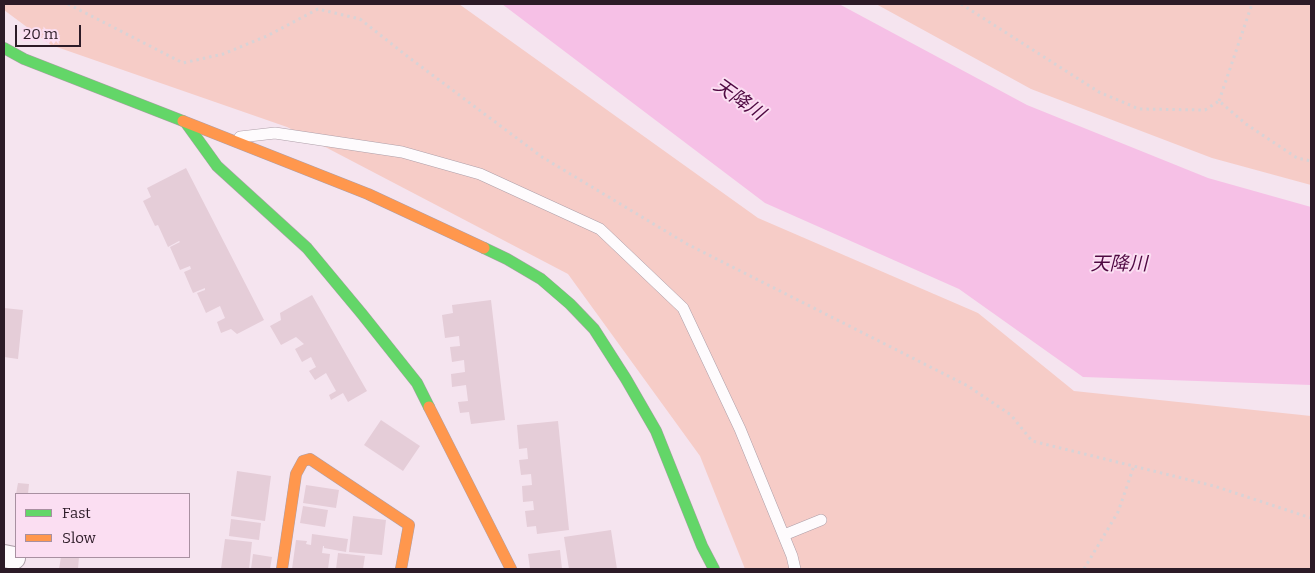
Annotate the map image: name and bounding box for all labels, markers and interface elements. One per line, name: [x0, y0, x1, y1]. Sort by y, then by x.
scale bar: [18, 15, 84, 47]
text: 20 m: [23, 25, 58, 43]
water label: 天降川: [709, 74, 769, 126]
water label: 天降川: [1091, 254, 1147, 276]
legend: [15, 493, 190, 558]
text: Fast: [62, 504, 91, 522]
text: Slow: [62, 529, 96, 547]

